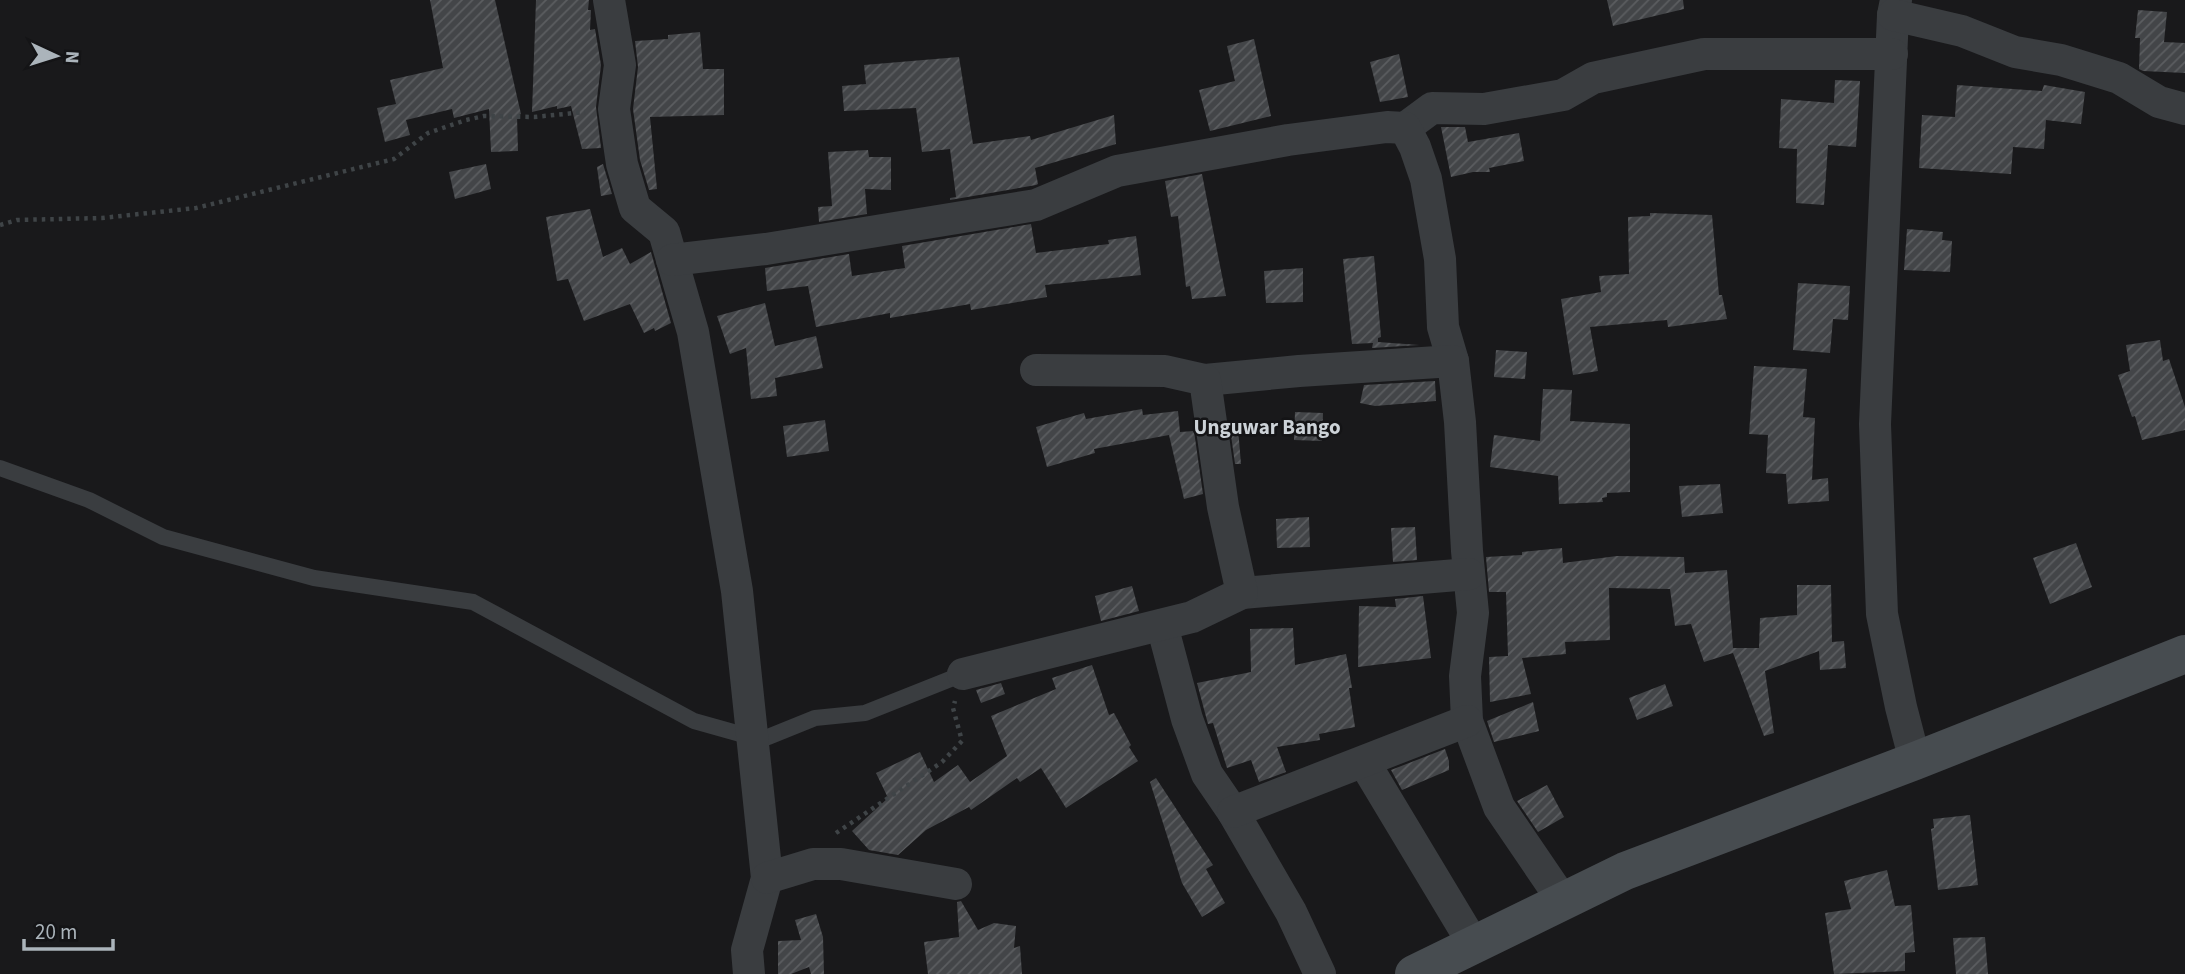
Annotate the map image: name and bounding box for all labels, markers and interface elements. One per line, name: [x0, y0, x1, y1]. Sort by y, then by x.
north arrow: [21, 21, 91, 91]
text: N: [58, 50, 85, 64]
district label: Unguwar Bango: [1193, 412, 1341, 442]
scale bar: [24, 908, 114, 952]
text: 20 m: [35, 917, 77, 947]

